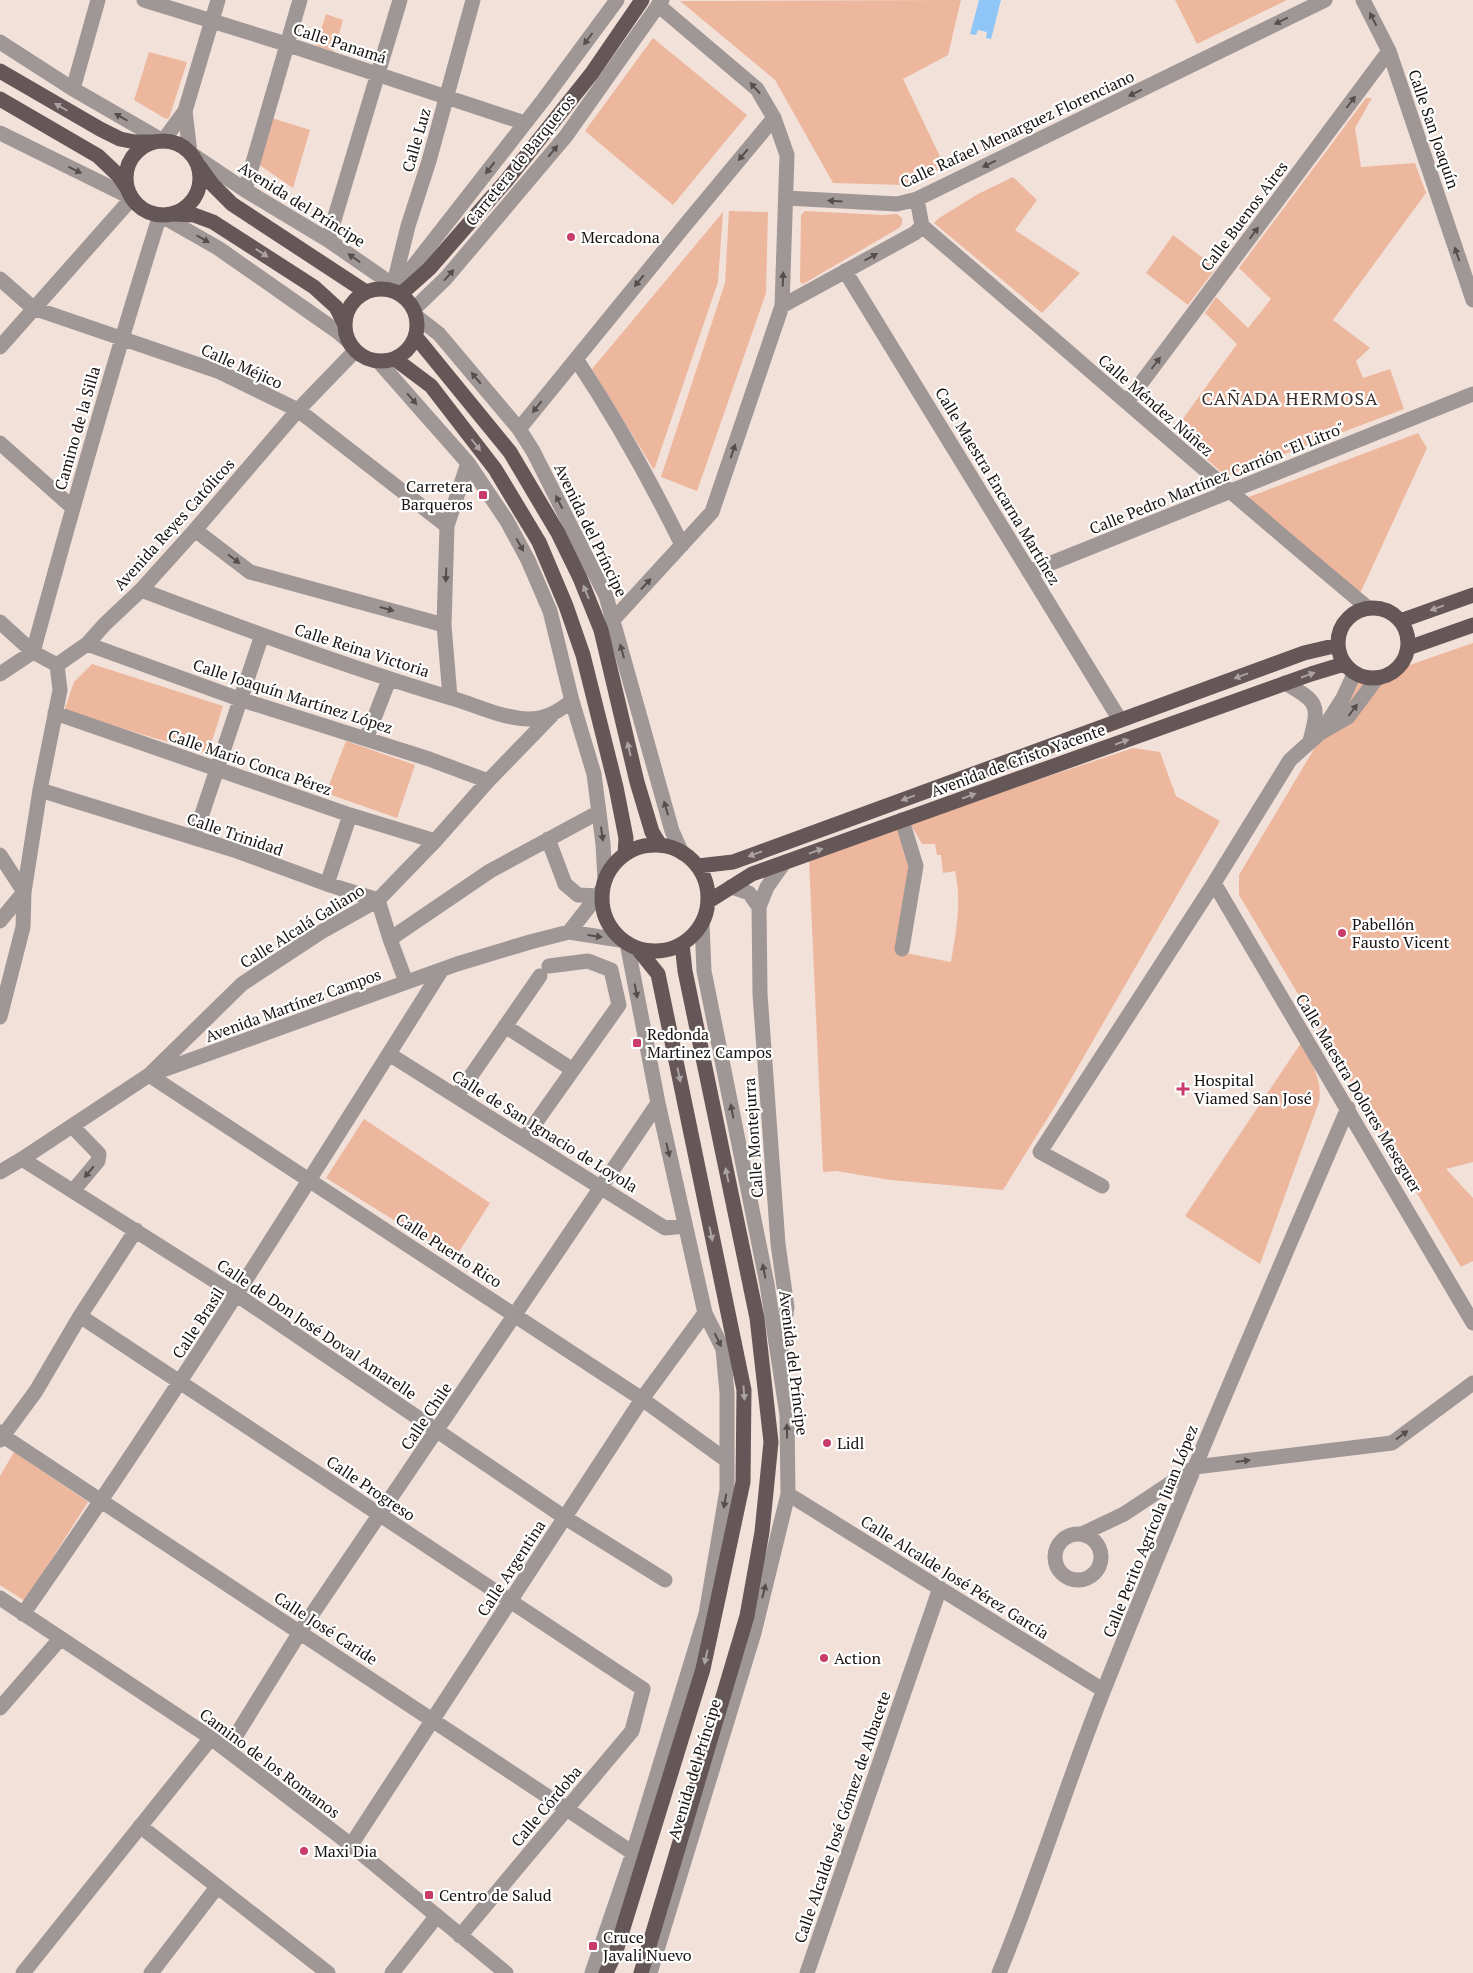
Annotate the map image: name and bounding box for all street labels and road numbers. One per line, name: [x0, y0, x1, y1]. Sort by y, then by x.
street label: Calle Panamá: [290, 18, 390, 68]
street label: Calle Rafael Menarguez Florenciano: [896, 65, 1138, 193]
street label: Calle San Joaquín: [1403, 66, 1465, 192]
street label: Carretera de Barqueros: [460, 89, 580, 231]
street label: Calle Luz: [396, 105, 436, 175]
street label: Avenida del Príncipe: [234, 156, 370, 252]
street label: Calle Buenos Aires: [1195, 156, 1293, 276]
street label: Calle Méjico: [198, 338, 286, 394]
street label: Calle Méndez Núñez: [1094, 349, 1218, 461]
street label: Camino de la Silla: [49, 363, 105, 493]
street label: Calle Maestra Encarna Martínez: [930, 383, 1066, 589]
street label: Calle Pedro Martínez Carrión "El Litro": [1086, 417, 1348, 539]
street label: Avenida Reyes Católicos: [109, 453, 239, 595]
street label: Avenida del Príncipe: [549, 460, 633, 600]
street label: Calle Reina Victoria: [292, 618, 432, 682]
street label: Calle Joaquín Martínez López: [190, 653, 396, 739]
street label: Avenida de Cristo Yacente: [928, 718, 1108, 802]
street label: Calle Mario Conca Pérez: [165, 724, 335, 800]
street label: Calle Trinidad: [184, 807, 286, 861]
street label: Calle Alcalá Galiano: [236, 879, 369, 973]
street label: Avenida Martínez Campos: [202, 963, 384, 1047]
street label: Calle Maestra Dolores Meseguer: [1291, 989, 1428, 1197]
street label: Calle de San Ignacio de Loyola: [448, 1065, 642, 1197]
street label: Calle Montejurra: [738, 1077, 768, 1199]
street label: Calle Puerto Rico: [392, 1207, 507, 1293]
street label: Calle de Don José Doval Amarelle: [213, 1254, 421, 1404]
street label: Calle Brasil: [167, 1283, 229, 1363]
street label: Avenida del Príncipe: [774, 1289, 814, 1437]
street label: Calle Chile: [395, 1378, 457, 1454]
street label: Calle Perito Agrícola Juan López: [1097, 1421, 1203, 1641]
street label: Calle Progreso: [322, 1450, 420, 1526]
street label: Calle Alcalde José Pérez García: [857, 1510, 1053, 1644]
street label: Calle Argentina: [472, 1515, 550, 1621]
street label: Calle José Caride: [270, 1586, 382, 1670]
street label: Calle Alcalde José Gómez de Albacete: [788, 1688, 896, 1946]
street label: Avenida del Príncipe: [662, 1696, 726, 1842]
street label: Camino de los Romanos: [195, 1703, 345, 1823]
street label: Calle Córdoba: [506, 1761, 586, 1851]

